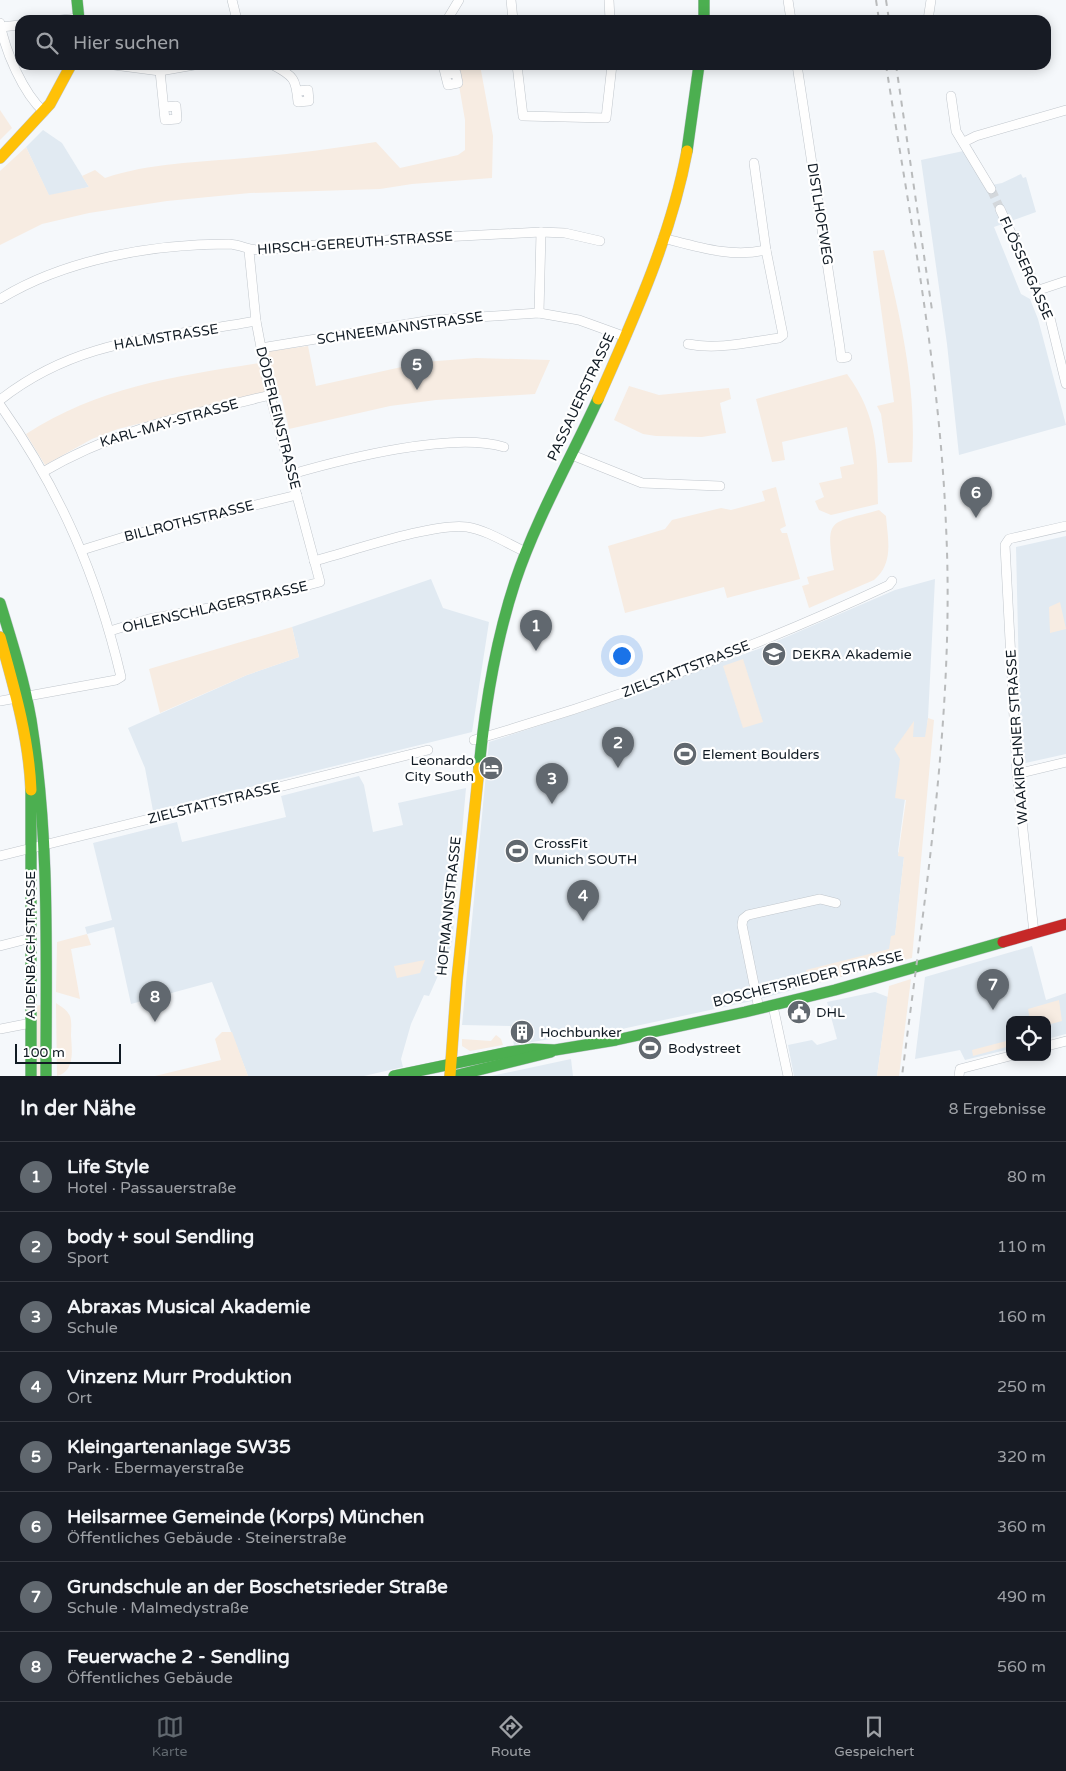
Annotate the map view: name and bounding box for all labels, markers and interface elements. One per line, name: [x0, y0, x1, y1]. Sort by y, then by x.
search box: [15, 15, 1051, 70]
icon: search: [33, 29, 61, 57]
text: Hier suchen: [73, 32, 180, 54]
street label: DISTLHOFWEG: [804, 162, 836, 266]
street label: FLÖSSERGASSE: [996, 214, 1056, 322]
street label: HIRSCH-GEREUTH-STRASSE: [257, 228, 453, 258]
street label: SCHNEEMANNSTRASSE: [316, 308, 484, 348]
street label: HALMSTRASSE: [112, 320, 220, 354]
street label: PASSAUERSTRASSE: [544, 330, 618, 464]
street label: DÖDERLEINSTRASSE: [252, 345, 304, 491]
pin: 5: [401, 349, 433, 390]
street label: KARL-MAY-STRASSE: [98, 395, 240, 451]
pin: 6: [960, 477, 992, 518]
street label: BILLROTHSTRASSE: [122, 497, 256, 545]
street label: OHLENSCHLAGERSTRASSE: [121, 577, 309, 637]
pin: 1: [520, 610, 552, 651]
street label: ZIELSTATTSTRASSE: [620, 637, 752, 701]
school or university icon: DEKRA Akademie: [761, 641, 787, 667]
your location: [609, 643, 635, 669]
place label: DEKRA Akademie: [792, 646, 912, 663]
street label: WAAKIRCHNER STRASSE: [1002, 649, 1032, 825]
pin: 2: [602, 727, 634, 768]
sports icon: Element Boulders: [672, 741, 698, 767]
place label: Element Boulders: [702, 746, 820, 763]
place label: Leonardo City South: [405, 752, 474, 785]
hotel icon: Leonardo City South: [478, 755, 504, 781]
pin: 3: [536, 763, 568, 804]
street label: ZIELSTATTSTRASSE: [146, 778, 282, 828]
street label: HOFMANNSTRASSE: [433, 835, 465, 977]
place label: CrossFit Munich SOUTH: [534, 835, 637, 868]
sports icon: CrossFit Munich SOUTH: [504, 838, 530, 864]
street label: AIDENBACHSTRASSE: [22, 871, 39, 1019]
pin: 4: [567, 880, 599, 921]
street label: BOSCHETSRIEDER STRASSE: [711, 947, 905, 1011]
pin: 7: [977, 969, 1009, 1010]
pin: 8: [139, 981, 171, 1022]
public building icon: DHL: [786, 999, 812, 1025]
place label: DHL: [816, 1004, 845, 1021]
map controls: [1006, 1016, 1051, 1061]
button: locate: [1006, 1016, 1051, 1061]
building icon: Hochbunker: [509, 1019, 535, 1045]
place label: Hochbunker: [540, 1024, 622, 1041]
sports icon: Bodystreet: [637, 1035, 663, 1061]
place label: Bodystreet: [668, 1040, 742, 1057]
scale bar: [15, 1041, 121, 1064]
text: 100 m: [22, 1044, 65, 1061]
text: In der Nähe: [20, 1096, 136, 1121]
text: 8 Ergebnisse: [948, 1099, 1046, 1119]
text: Life Style: [67, 1156, 149, 1178]
text: 1: [31, 1167, 41, 1187]
text: 80 m: [1007, 1167, 1046, 1187]
text: Hotel · Passauerstraße: [67, 1178, 236, 1198]
text: body + soul Sendling: [67, 1226, 254, 1248]
text: 2: [31, 1237, 41, 1257]
text: 110 m: [997, 1237, 1046, 1257]
text: Sport: [67, 1248, 109, 1268]
text: Abraxas Musical Akademie: [67, 1296, 311, 1318]
text: 3: [31, 1307, 41, 1327]
text: 160 m: [997, 1307, 1046, 1327]
text: Schule: [67, 1318, 118, 1338]
text: Vinzenz Murr Produktion: [67, 1366, 292, 1388]
text: 4: [31, 1377, 41, 1397]
text: 250 m: [997, 1377, 1046, 1397]
text: Ort: [67, 1388, 92, 1408]
text: Kleingartenanlage SW35: [67, 1436, 291, 1458]
text: 5: [31, 1447, 41, 1467]
text: 320 m: [997, 1447, 1046, 1467]
text: Park · Ebermayerstraße: [67, 1458, 244, 1478]
text: Heilsarmee Gemeinde (Korps) München: [67, 1506, 424, 1528]
text: 6: [31, 1517, 41, 1537]
text: 360 m: [997, 1517, 1046, 1537]
text: Öffentliches Gebäude · Steinerstraße: [67, 1528, 346, 1548]
text: Grundschule an der Boschetsrieder Straße: [67, 1576, 448, 1598]
text: 7: [31, 1587, 41, 1607]
text: 490 m: [997, 1587, 1046, 1607]
text: Schule · Malmedystraße: [67, 1598, 249, 1618]
text: Feuerwache 2 - Sendling: [67, 1646, 290, 1668]
text: 8: [31, 1657, 41, 1677]
text: 560 m: [997, 1657, 1046, 1677]
text: Öffentliches Gebäude: [67, 1668, 233, 1688]
tab: Karte: [152, 1713, 187, 1760]
tab: Route: [491, 1713, 531, 1760]
tab: Gespeichert: [834, 1713, 914, 1760]

